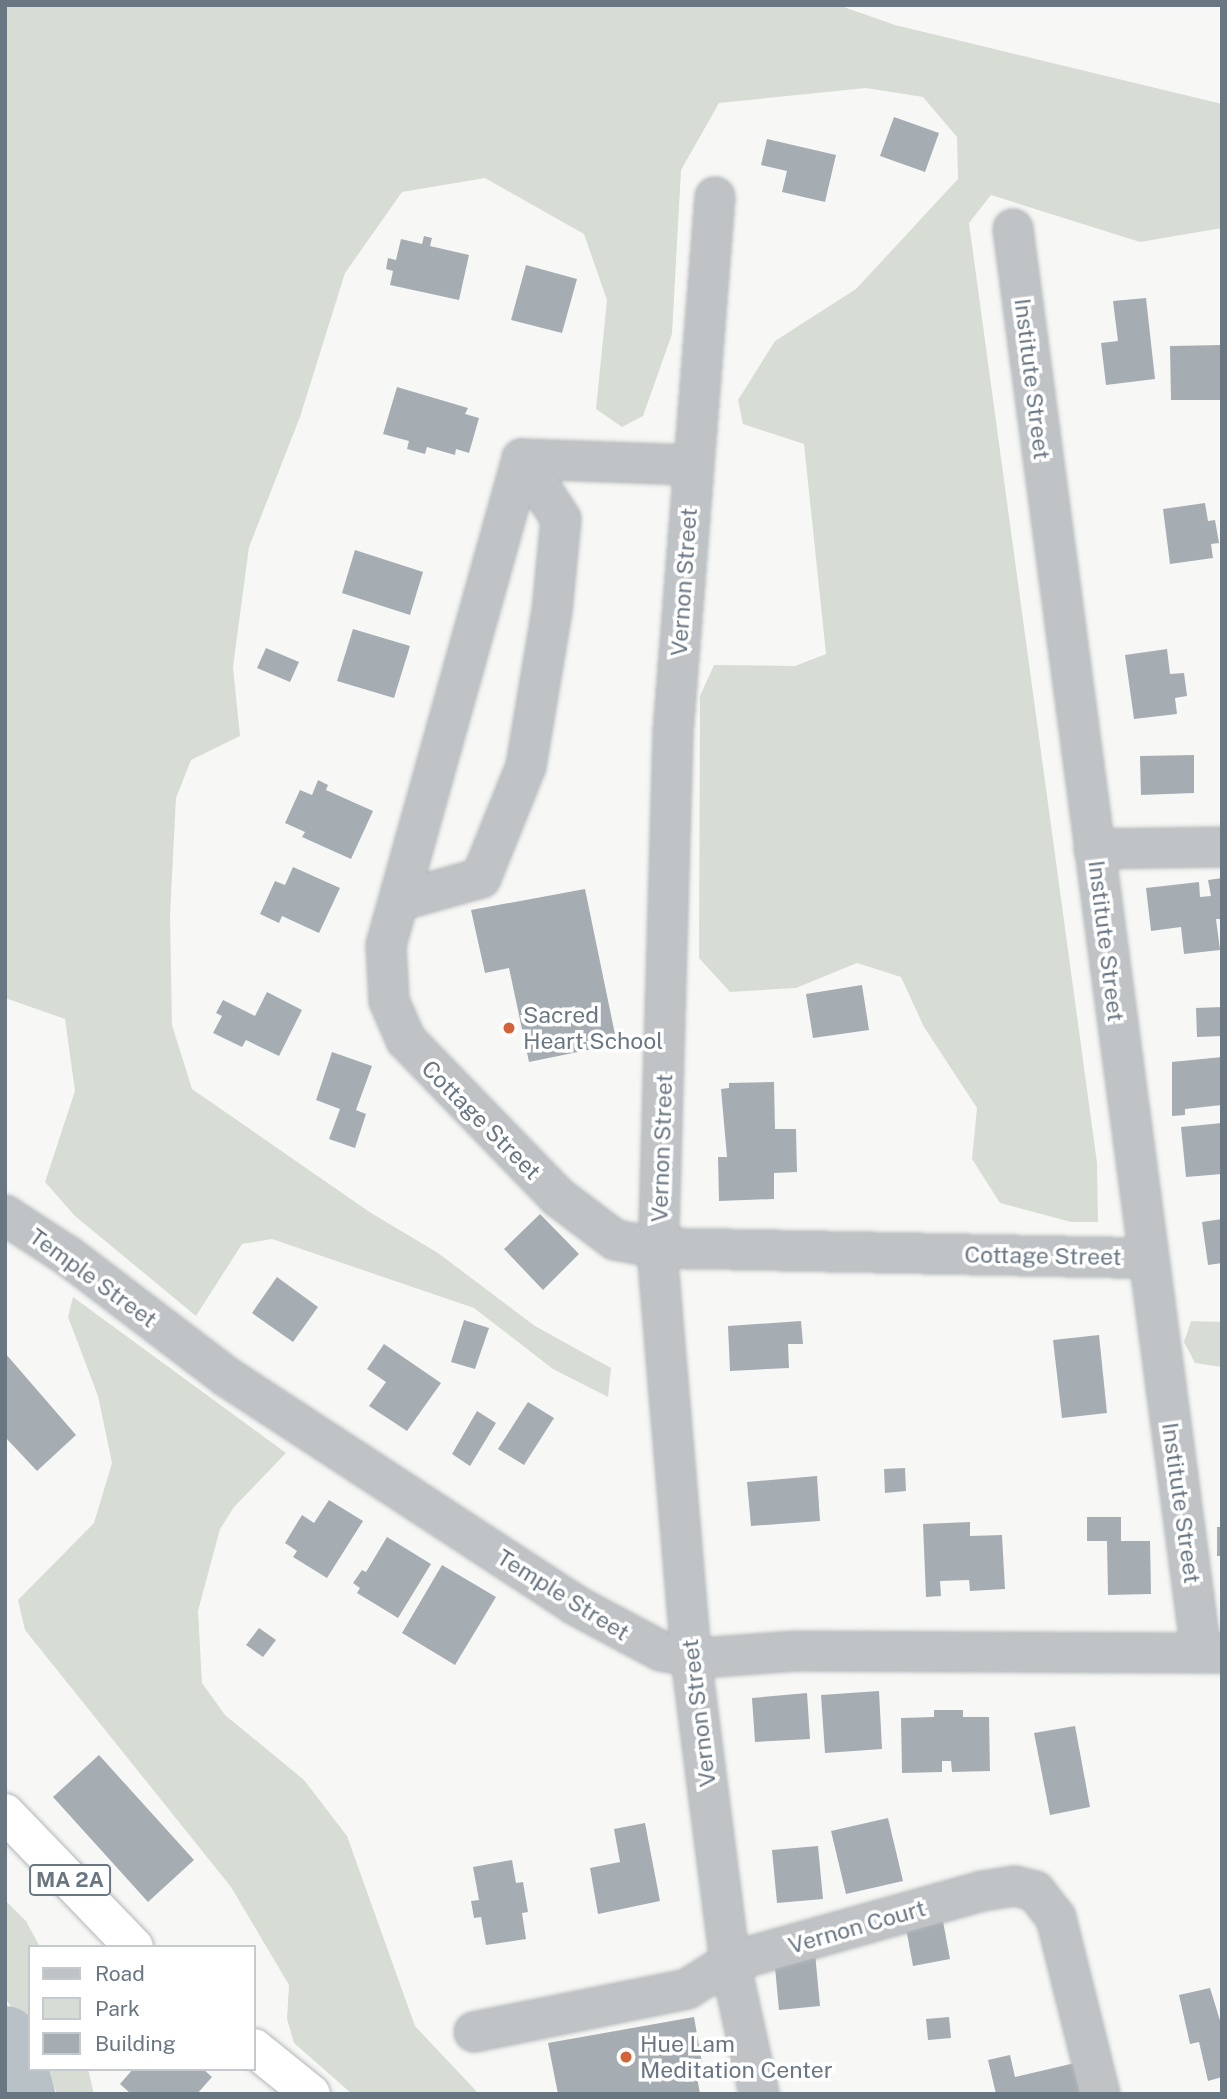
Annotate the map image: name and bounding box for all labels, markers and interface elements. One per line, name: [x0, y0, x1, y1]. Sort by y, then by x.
street label: Institute Street: [1008, 297, 1056, 461]
street label: Vernon Street: [665, 507, 703, 657]
street label: Institute Street: [1082, 859, 1130, 1023]
place label: Sacred Heart School: [523, 1001, 663, 1055]
marker: Sacred Heart School: [501, 1020, 517, 1036]
street label: Cottage Street: [416, 1055, 546, 1185]
street label: Vernon Street: [646, 1073, 678, 1223]
street label: Temple Street: [24, 1222, 162, 1334]
street label: Cottage Street: [964, 1241, 1122, 1271]
street label: Institute Street: [1156, 1421, 1206, 1585]
street label: Temple Street: [492, 1543, 634, 1647]
street label: Vernon Street: [676, 1637, 722, 1789]
road number: MA 2A: [28, 1862, 112, 1898]
street label: Vernon Court: [785, 1894, 929, 1960]
legend: [28, 1945, 256, 2071]
text: Road: [95, 1961, 145, 1986]
text: Park: [95, 1996, 140, 2021]
place label: Hue Lam Meditation Center: [640, 2030, 833, 2084]
text: Building: [95, 2031, 176, 2056]
marker: Hue Lam Meditation Center: [618, 2049, 634, 2065]

